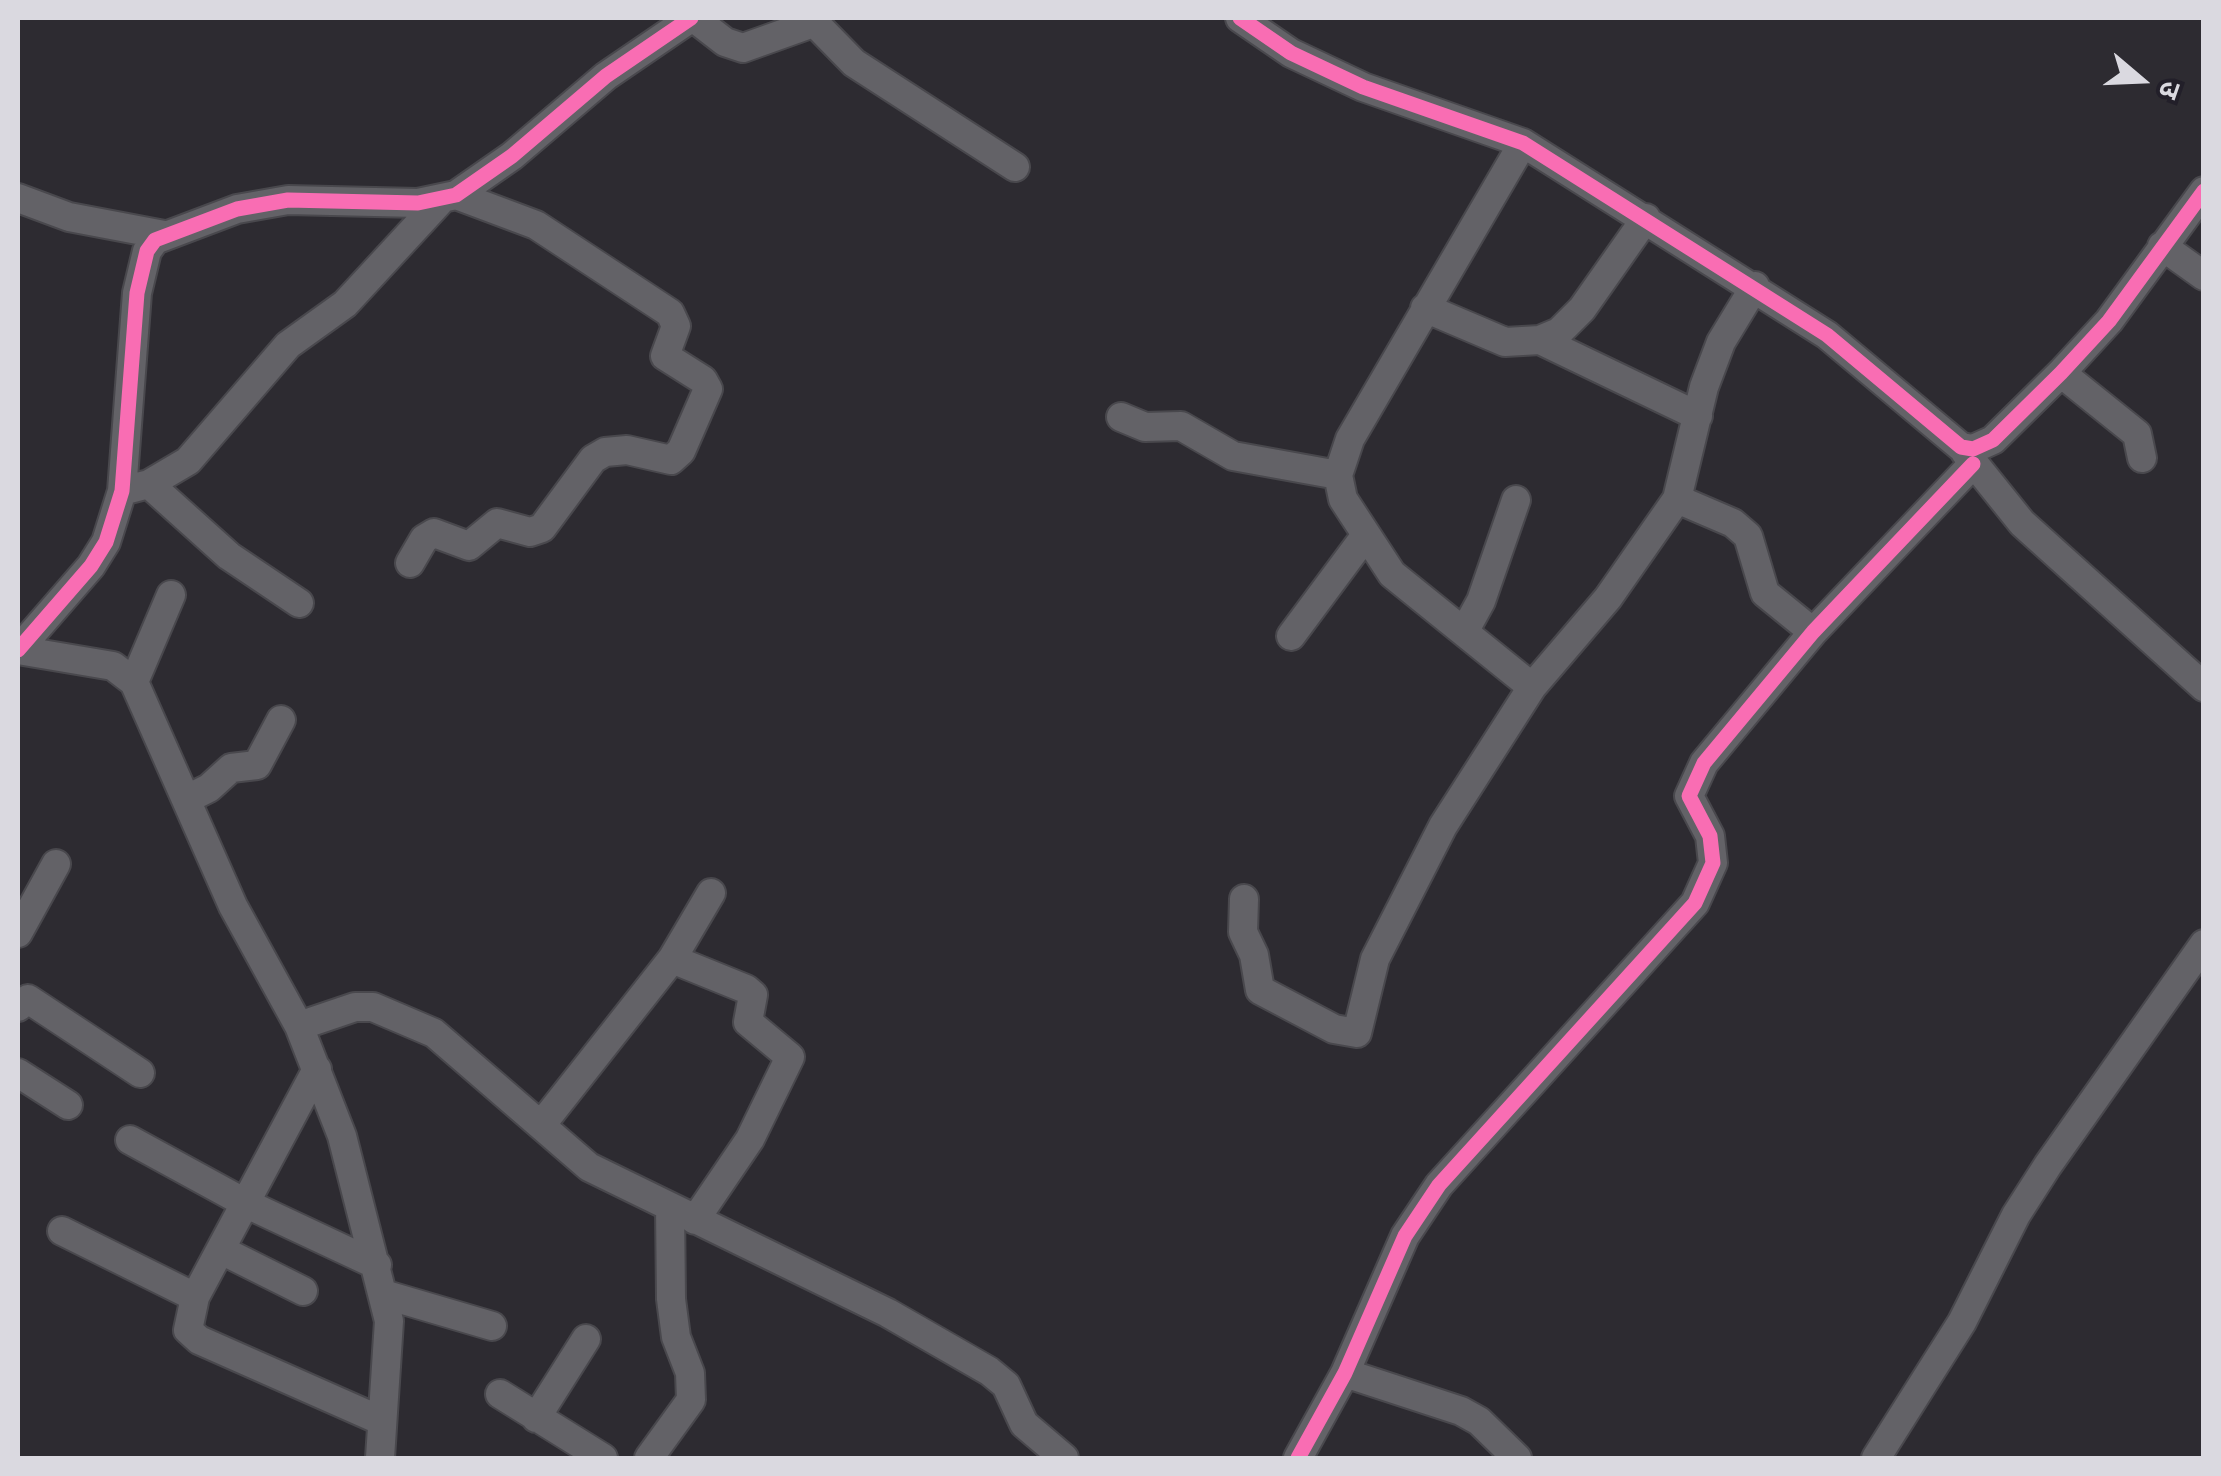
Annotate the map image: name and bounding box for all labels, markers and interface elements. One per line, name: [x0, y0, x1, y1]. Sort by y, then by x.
north arrow: [2091, 30, 2191, 130]
text: उ: [2153, 77, 2187, 103]

